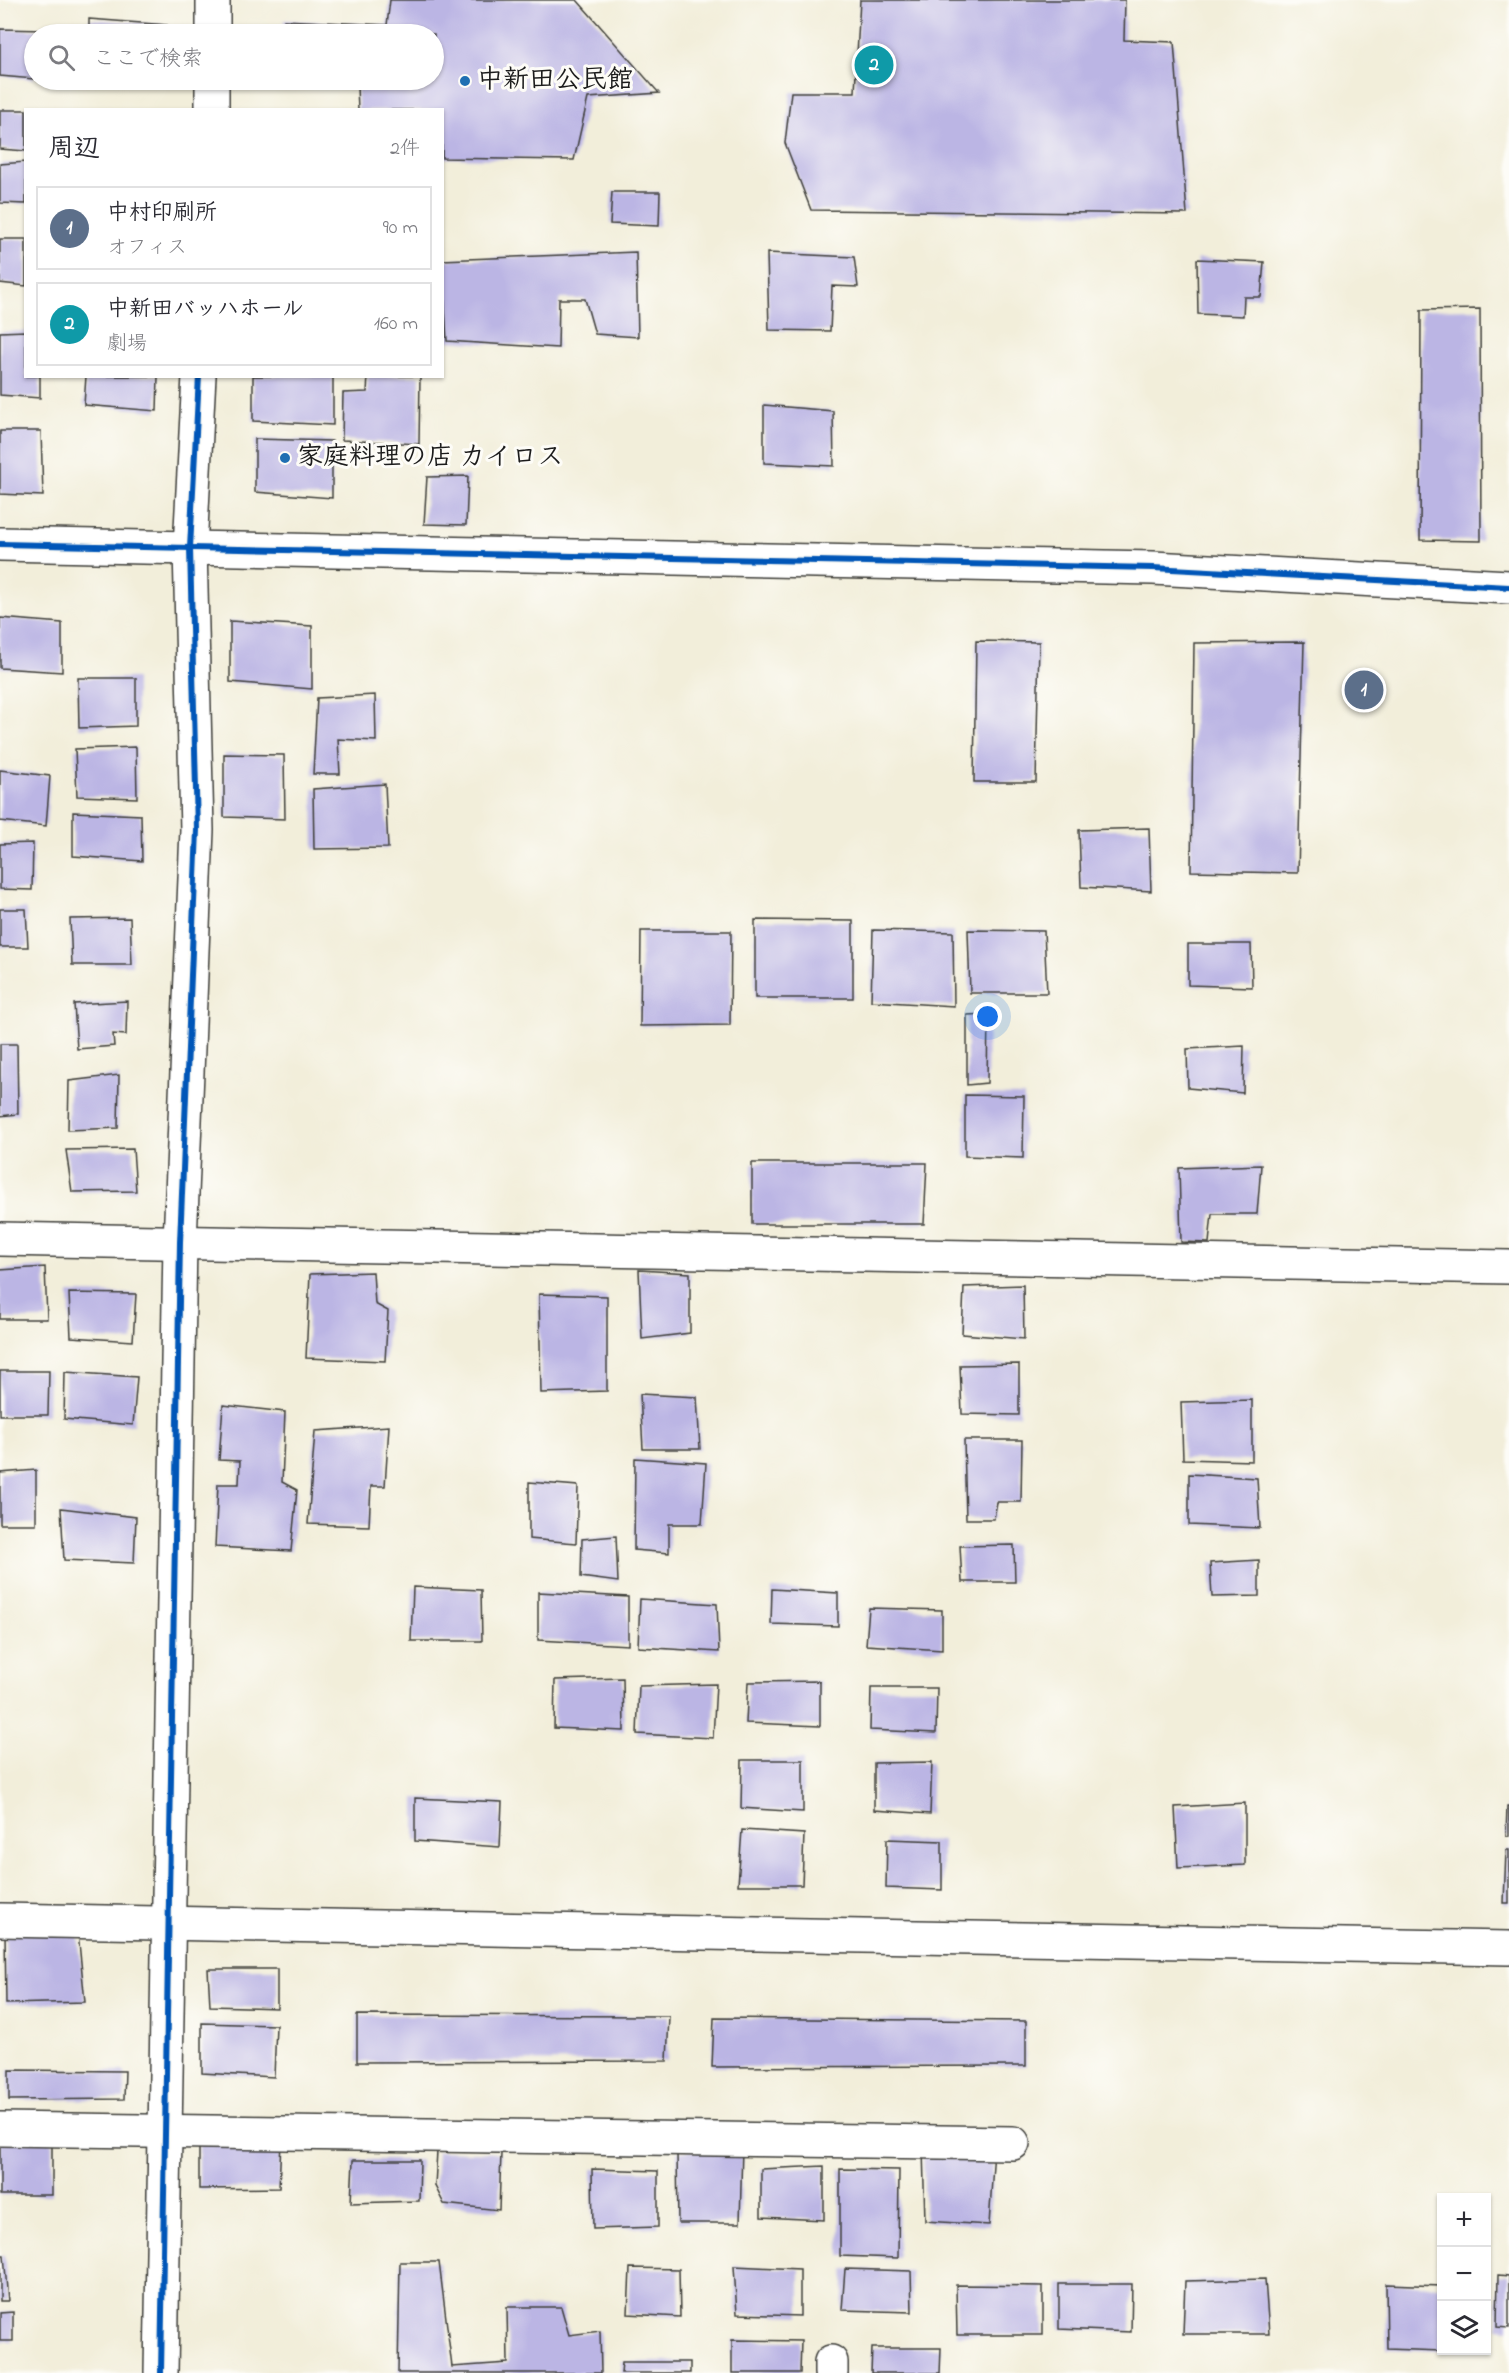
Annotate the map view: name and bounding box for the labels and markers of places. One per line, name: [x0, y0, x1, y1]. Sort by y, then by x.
pin: 2: [854, 42, 894, 88]
place label: 中新田公民館: [477, 62, 633, 100]
marker: 中新田公民館: [458, 74, 472, 88]
place label: 家庭料理の店 カイロス: [297, 439, 564, 477]
marker: 家庭料理の店 カイロス: [278, 451, 292, 465]
pin: 1: [1344, 668, 1384, 712]

